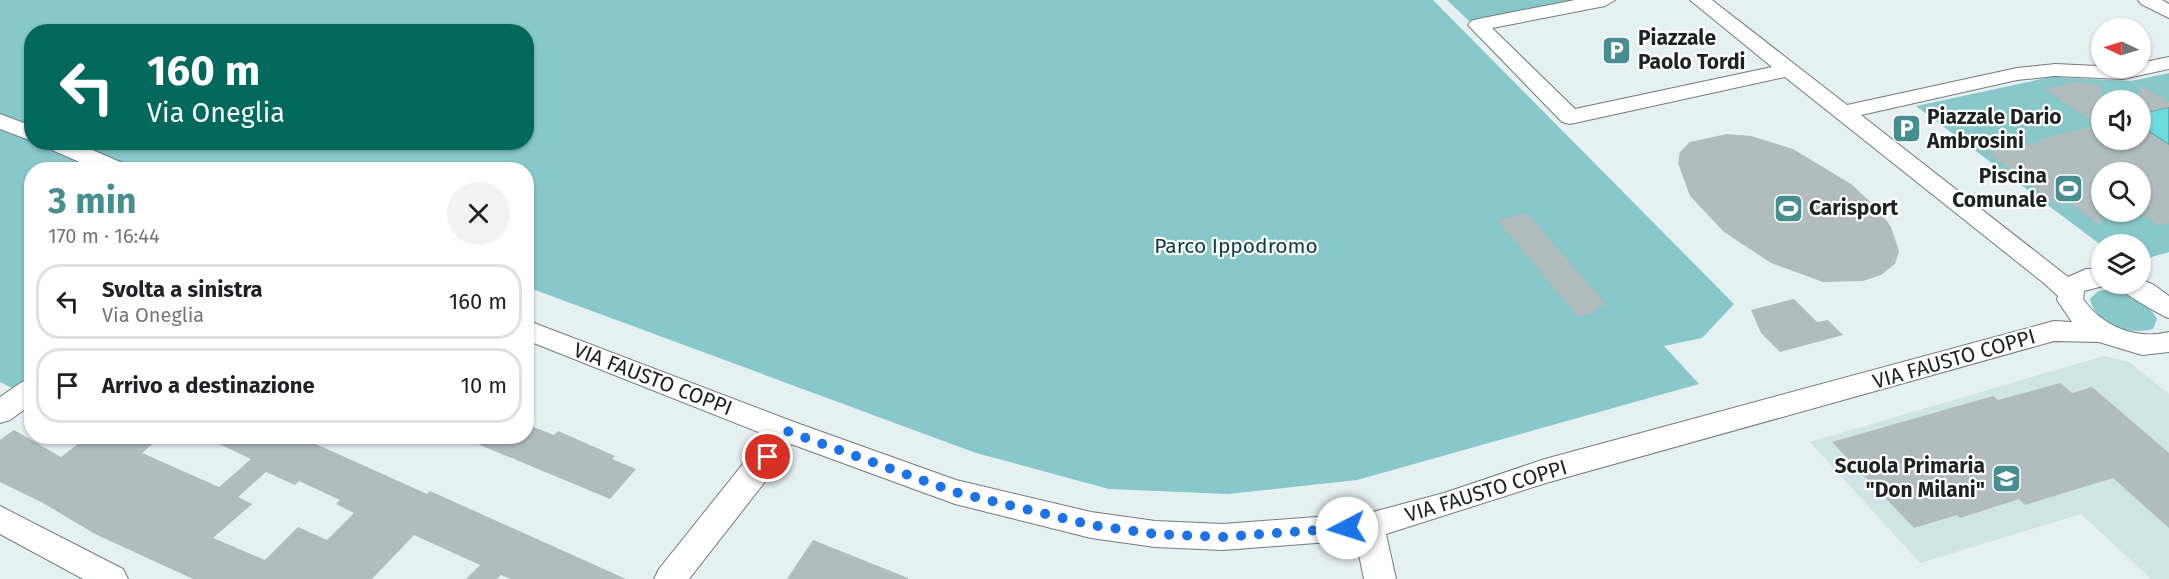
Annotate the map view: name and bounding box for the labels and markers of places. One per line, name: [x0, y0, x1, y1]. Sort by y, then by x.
place label: Piazzale Paolo Tordi: [1638, 25, 1745, 75]
parking icon: Piazzale Paolo Tordi: [1601, 34, 1633, 66]
place label: Piazzale Dario Ambrosini: [1926, 104, 2062, 154]
parking icon: Piazzale Dario Ambrosini: [1890, 113, 1922, 145]
place label: Piscina Comunale: [1952, 163, 2047, 213]
sports icon: Piscina Comunale: [2052, 172, 2084, 204]
sports icon: Carisport: [1772, 192, 1804, 224]
place label: Carisport: [1809, 195, 1899, 221]
pin: [742, 431, 793, 482]
place label: Scuola Primaria "Don Milani": [1835, 453, 1985, 503]
school or university icon: Scuola Primaria "Don Milani": [1990, 462, 2022, 494]

